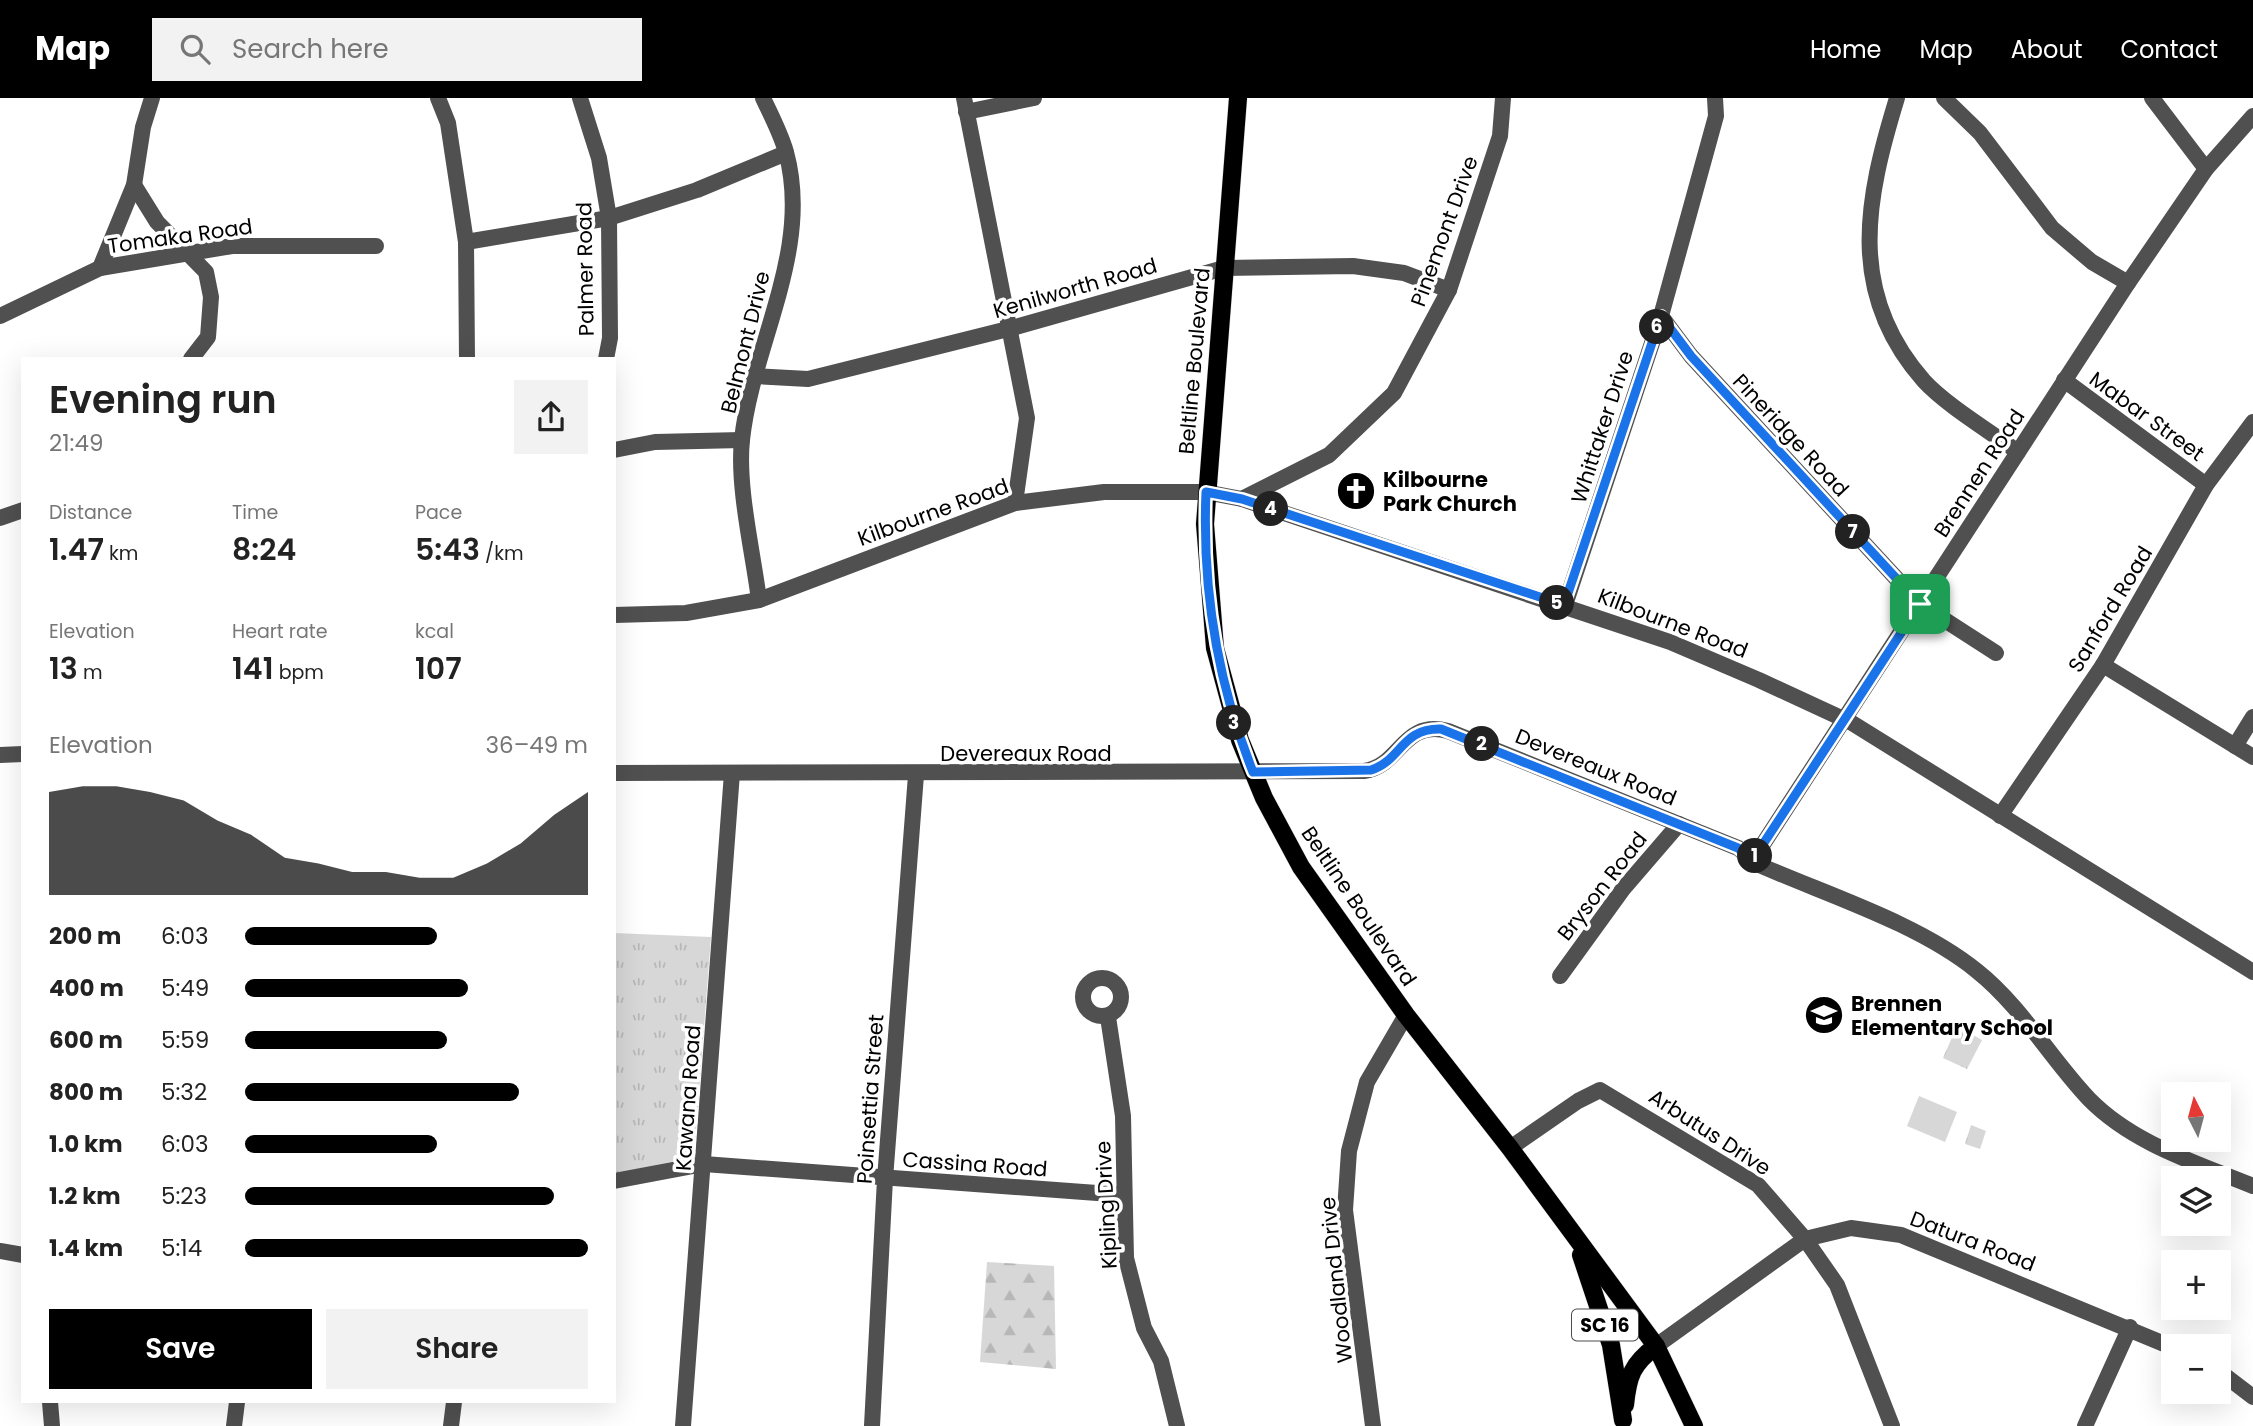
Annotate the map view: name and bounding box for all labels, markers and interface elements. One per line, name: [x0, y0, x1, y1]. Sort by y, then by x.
search box: [152, 18, 642, 81]
text: Map: [35, 25, 110, 72]
icon: search: [176, 30, 214, 68]
text: Search here: [232, 31, 389, 67]
text: Home: [1810, 33, 1882, 66]
text: Map: [1920, 33, 1973, 66]
text: About: [2011, 33, 2082, 66]
text: Contact: [2120, 33, 2218, 66]
street label: Pinemont Drive: [1403, 152, 1485, 310]
street label: Palmer Road: [569, 202, 601, 336]
street label: Tomaka Road: [106, 211, 254, 261]
street label: Kenilworth Road: [990, 251, 1160, 325]
street label: Beltline Boulevard: [1171, 267, 1217, 455]
street label: Belmont Drive: [713, 268, 777, 416]
pin: 6: [1640, 310, 1674, 344]
text: 6: [1650, 313, 1663, 340]
street label: Whittaker Drive: [1564, 347, 1640, 507]
street label: Mabar Street: [2084, 364, 2210, 468]
street label: Pineridge Road: [1726, 367, 1856, 503]
text: Evening run: [49, 373, 277, 426]
button: share: [514, 380, 588, 454]
street label: Brennen Road: [1927, 403, 2031, 543]
text: 21:49: [49, 427, 103, 459]
place label: Kilbourne Park Church: [1383, 465, 1517, 518]
church icon: Kilbourne Park Church: [1335, 470, 1377, 512]
street label: Kilbourne Road: [854, 471, 1012, 553]
pin: 4: [1254, 492, 1288, 526]
text: 4: [1264, 495, 1277, 522]
text: Distance: [49, 499, 132, 526]
text: Time: [232, 499, 278, 526]
text: Pace: [415, 499, 462, 526]
pin: 7: [1836, 514, 1870, 550]
text: 7: [1847, 518, 1858, 545]
text: 1.47: [49, 528, 104, 571]
text: 8:24: [232, 528, 296, 571]
text: 5:43: [415, 528, 480, 571]
text: km: [104, 540, 138, 567]
text: /km: [480, 540, 524, 567]
street label: Sanford Road: [2061, 540, 2159, 678]
pin: [1890, 574, 1950, 634]
street label: Kilbourne Road: [1594, 581, 1752, 665]
icon: arrive: [1901, 585, 1939, 623]
pin: 5: [1540, 586, 1574, 620]
text: 5: [1550, 589, 1563, 616]
text: Elevation: [49, 618, 135, 645]
text: Heart rate: [232, 618, 327, 645]
text: kcal: [415, 618, 454, 645]
text: 13: [49, 647, 78, 690]
text: 141: [232, 647, 274, 690]
text: 107: [415, 647, 462, 690]
text: m: [78, 659, 103, 686]
text: bpm: [274, 659, 324, 686]
pin: 3: [1216, 706, 1252, 740]
text: 3: [1228, 709, 1239, 736]
street label: Devereaux Road: [1511, 721, 1681, 813]
pin: 2: [1464, 726, 1500, 762]
text: Elevation: [49, 729, 153, 761]
text: 36–49 m: [485, 729, 588, 761]
text: 2: [1476, 730, 1487, 757]
street label: Devereaux Road: [940, 739, 1112, 768]
street label: Beltline Boulevard: [1295, 820, 1423, 992]
street label: Bryson Road: [1550, 826, 1654, 946]
pin: 1: [1738, 838, 1772, 874]
text: 1: [1751, 842, 1758, 869]
text: 200 m: [49, 920, 121, 952]
text: 6:03: [161, 920, 209, 952]
text: 400 m: [49, 972, 124, 1004]
text: 5:49: [161, 972, 209, 1004]
place label: Brennen Elementary School: [1851, 989, 2053, 1042]
school or university icon: Brennen Elementary School: [1803, 994, 1845, 1036]
street label: Poinsettia Street: [850, 1013, 890, 1185]
text: 600 m: [49, 1024, 123, 1056]
text: 5:59: [161, 1024, 209, 1056]
street label: Kawana Road: [668, 1024, 708, 1172]
text: 800 m: [49, 1076, 123, 1108]
text: 5:32: [161, 1076, 207, 1108]
street label: Arbutus Drive: [1643, 1082, 1777, 1182]
north arrow: [2161, 1082, 2231, 1152]
map controls: [2161, 1082, 2231, 1404]
text: 1.0 km: [49, 1128, 123, 1160]
text: 6:03: [161, 1128, 209, 1160]
street label: Kipling Drive: [1088, 1140, 1124, 1270]
street label: Cassina Road: [901, 1144, 1049, 1184]
button: layers: [2161, 1166, 2231, 1236]
text: 1.2 km: [49, 1180, 121, 1212]
text: 5:23: [161, 1180, 207, 1212]
street label: Woodland Drive: [1313, 1196, 1359, 1364]
street label: Datura Road: [1906, 1204, 2040, 1278]
text: 1.4 km: [49, 1232, 123, 1264]
text: 5:14: [161, 1232, 202, 1264]
button: +: [2161, 1250, 2231, 1320]
button: Save: [49, 1309, 312, 1389]
button: Share: [326, 1309, 588, 1389]
road number: SC 16: [1572, 1310, 1638, 1340]
button: −: [2161, 1334, 2231, 1404]

